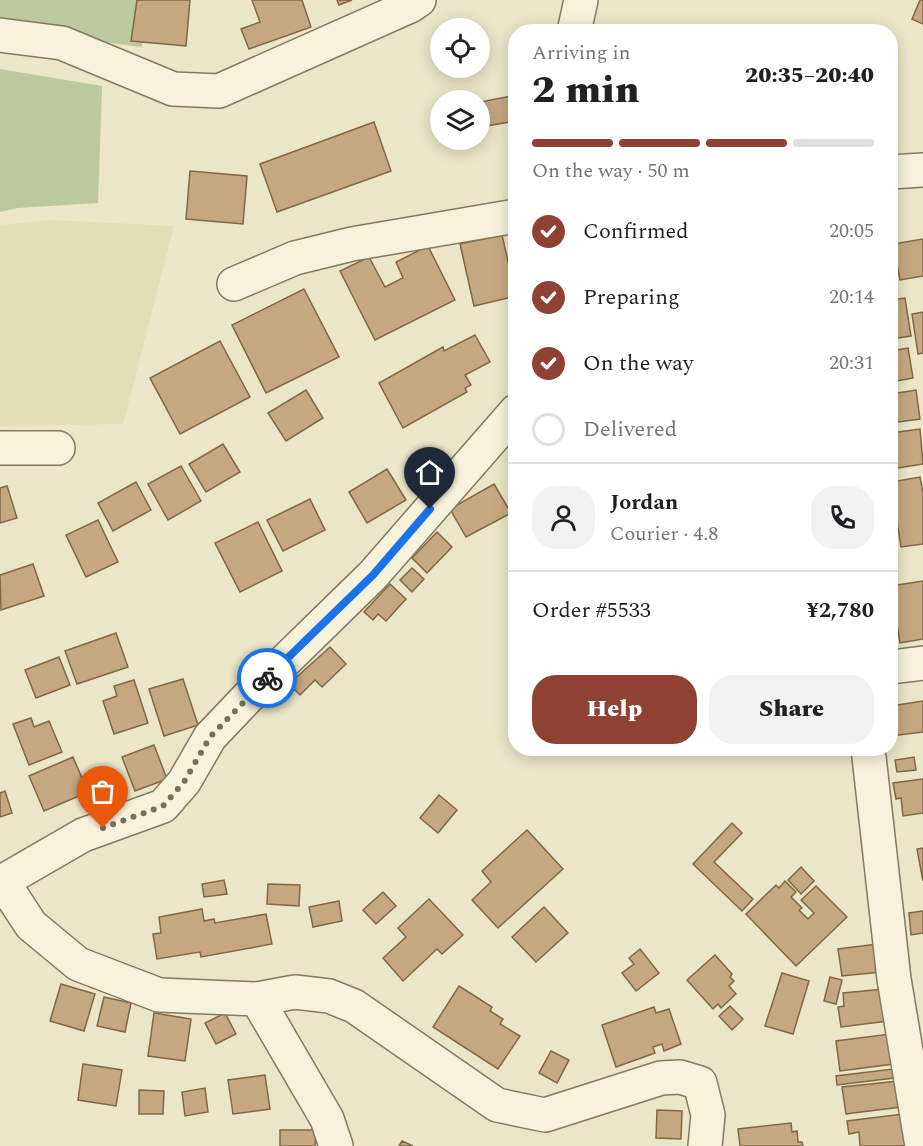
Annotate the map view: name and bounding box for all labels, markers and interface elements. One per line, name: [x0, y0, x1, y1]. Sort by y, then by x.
map controls: [430, 18, 490, 150]
button: locate: [430, 18, 490, 78]
text: Arriving in: [532, 38, 630, 68]
text: 20:35–20:40: [745, 59, 874, 92]
text: 2 min: [532, 61, 640, 120]
button: layers: [430, 90, 490, 150]
text: On the way · 50 m: [532, 156, 690, 186]
icon: check: [532, 215, 565, 248]
text: Confirmed: [583, 215, 689, 248]
text: 20:05: [829, 216, 874, 246]
icon: check: [532, 281, 565, 314]
text: Preparing: [583, 281, 680, 314]
text: 20:14: [829, 282, 874, 312]
icon: check: [532, 347, 565, 380]
text: On the way: [583, 347, 694, 380]
text: 20:31: [829, 348, 874, 378]
text: Delivered: [583, 413, 677, 446]
pin: [404, 447, 455, 509]
icon: home: [413, 456, 446, 489]
button: person: [532, 486, 595, 549]
text: Jordan: [610, 486, 678, 519]
button: phone: [811, 486, 874, 549]
text: Courier · 4.8: [610, 519, 718, 549]
text: Order #5533: [532, 594, 651, 627]
text: ¥2,780: [806, 594, 874, 627]
courier: [237, 648, 297, 708]
icon: bike: [251, 662, 284, 695]
button: Help: [532, 675, 697, 744]
button: Share: [709, 675, 874, 744]
pin: [77, 766, 128, 828]
icon: bag: [86, 775, 119, 808]

